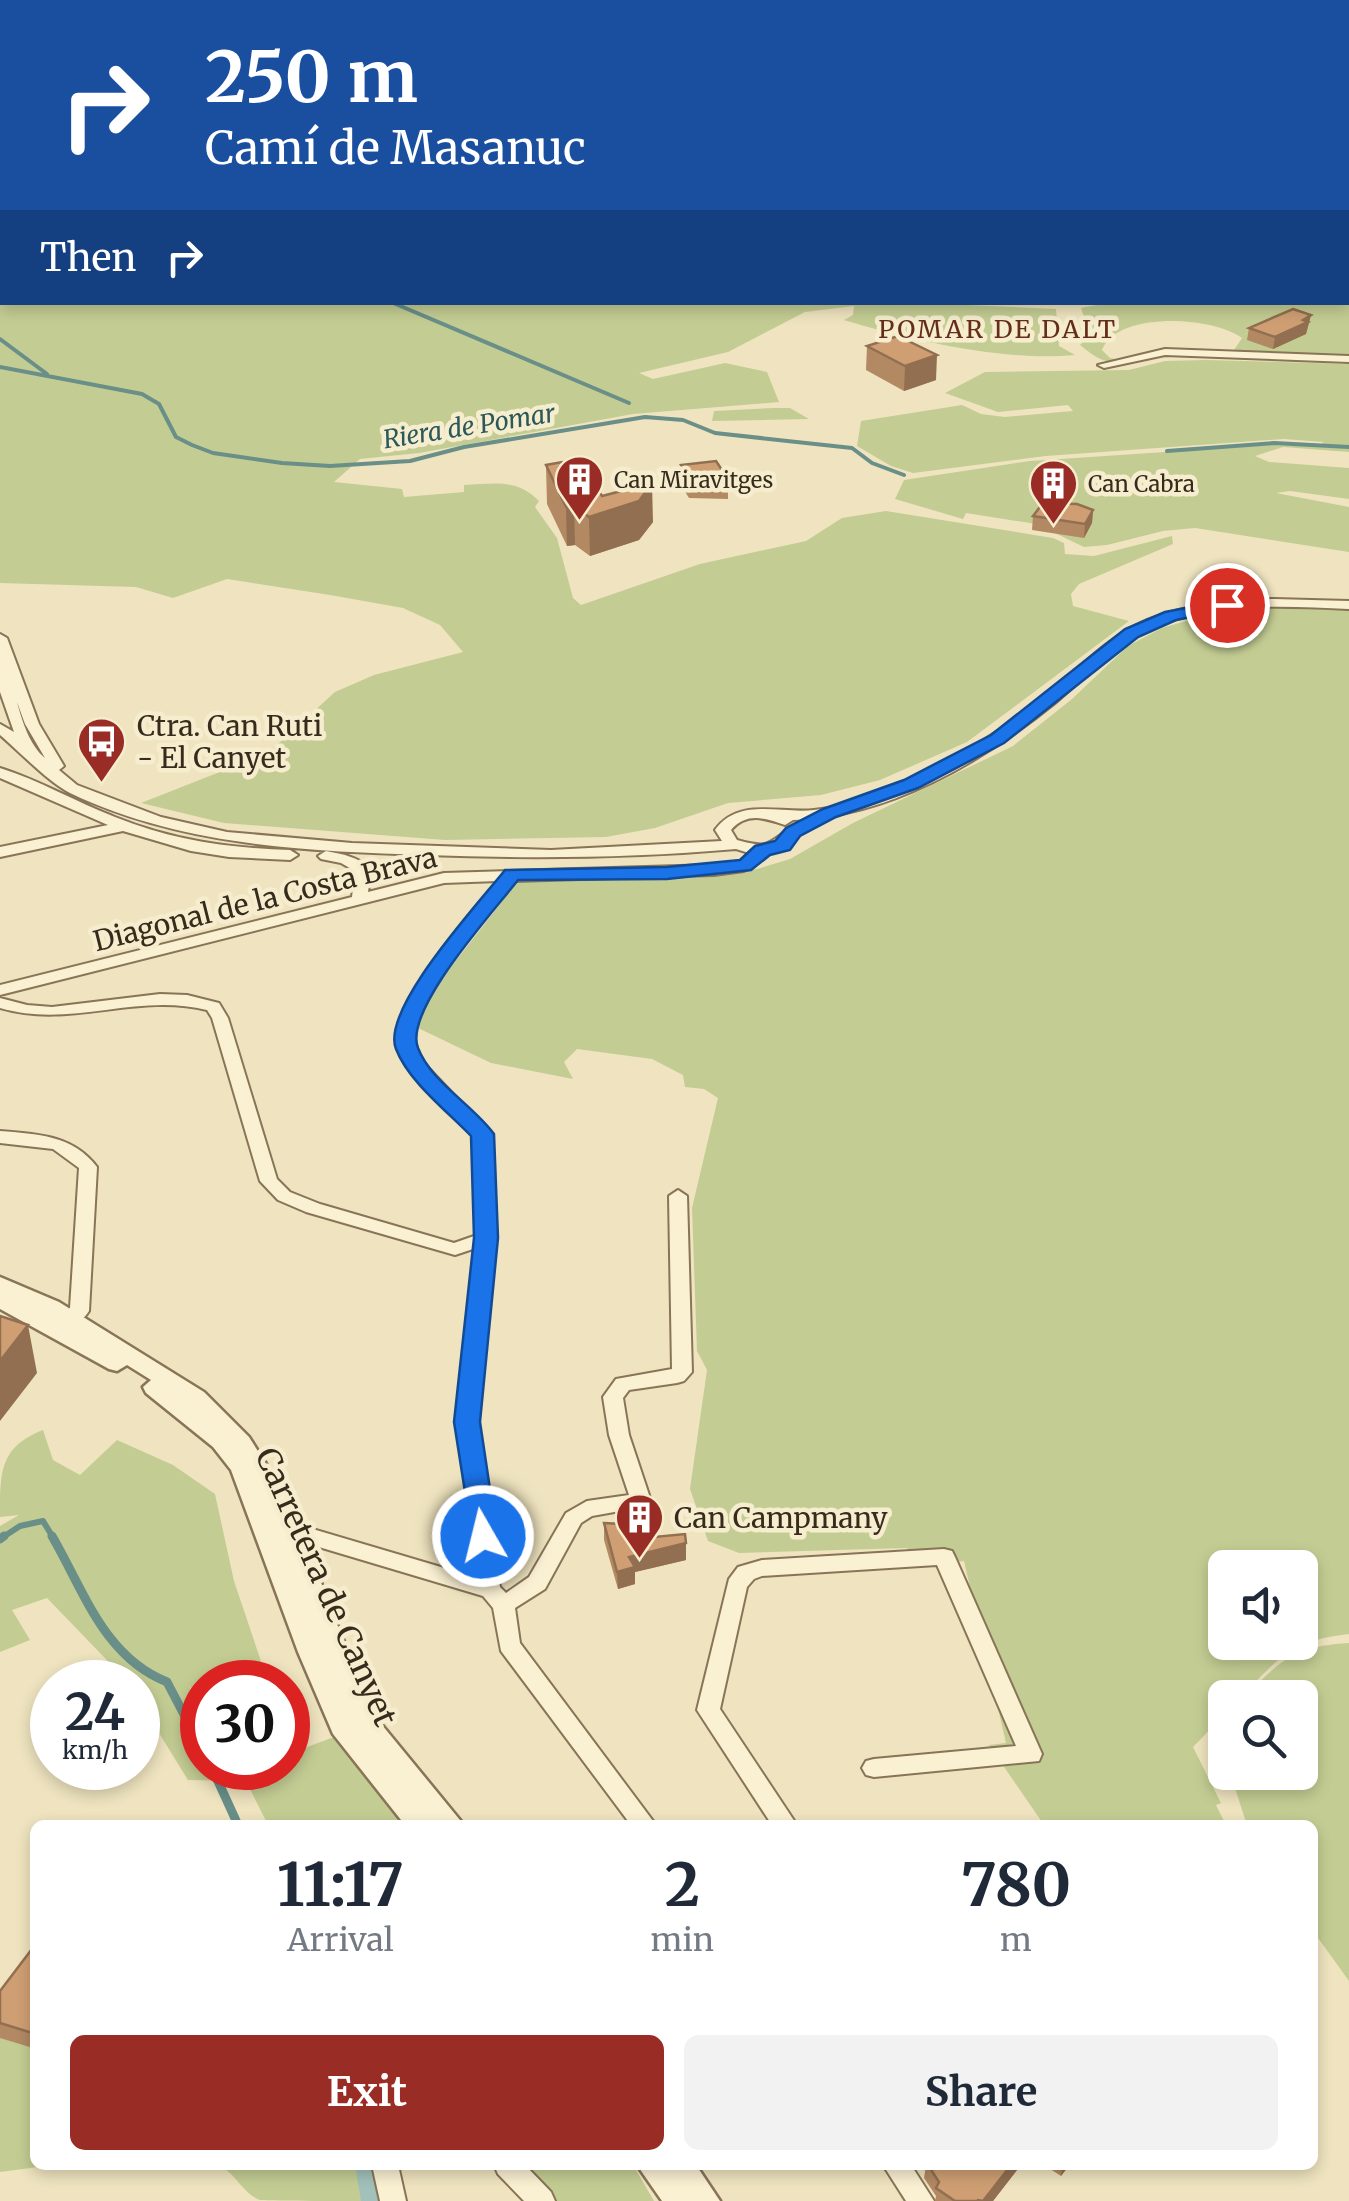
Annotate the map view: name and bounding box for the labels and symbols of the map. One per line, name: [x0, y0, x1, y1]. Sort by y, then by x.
district label: POMAR DE DALT: [878, 313, 1118, 345]
water label: Riera de Pomar: [381, 396, 558, 455]
building icon: Can Miravitges: [553, 454, 605, 522]
building icon: Can Cabra: [1027, 458, 1079, 526]
place label: Can Miravitges: [614, 466, 773, 494]
place label: Can Cabra: [1088, 470, 1195, 498]
pin: [1185, 563, 1270, 648]
place label: Ctra. Can Ruti - El Canyet: [137, 708, 322, 776]
bus stop icon: Ctra. Can Ruti - El Canyet: [76, 716, 128, 784]
street label: Diagonal de la Costa Brava: [89, 839, 441, 959]
street label: Carretera de Canyet: [247, 1442, 406, 1733]
position arrow: [431, 1484, 535, 1588]
building icon: Can Campmany: [613, 1492, 665, 1560]
place label: Can Campmany: [674, 1500, 888, 1536]
speed limit sign: 30: [180, 1660, 310, 1790]

